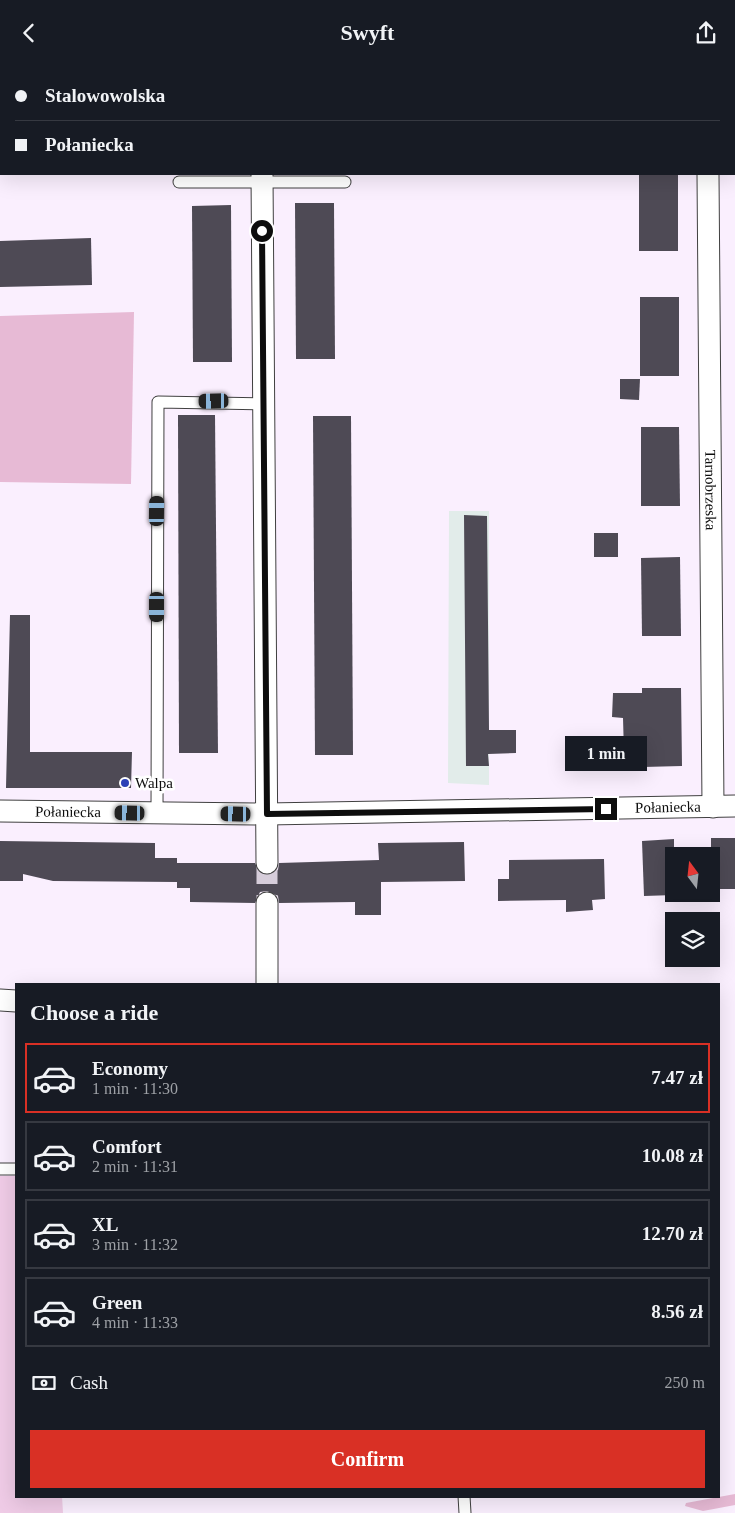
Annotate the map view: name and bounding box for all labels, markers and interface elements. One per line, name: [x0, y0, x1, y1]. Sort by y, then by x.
icon: back: [15, 19, 43, 47]
icon: share: [692, 19, 720, 47]
text: Swyft: [341, 20, 394, 45]
text: Stalowowolska: [45, 85, 165, 106]
text: Połaniecka: [45, 134, 134, 155]
route start: [251, 220, 273, 242]
car: [198, 393, 229, 409]
street label: Tarnobrzeska: [702, 450, 719, 531]
car: [149, 496, 164, 526]
car: [149, 592, 164, 622]
callout: 1 min: [565, 737, 647, 771]
text: 1 min: [587, 745, 625, 762]
place label: Walpa: [135, 775, 173, 791]
marker: Walpa: [119, 777, 131, 789]
route end: [595, 798, 617, 820]
street label: Połaniecka: [635, 799, 701, 816]
street label: Połaniecka: [35, 803, 101, 820]
car: [114, 805, 145, 821]
car: [220, 806, 251, 822]
north arrow: [665, 847, 720, 903]
map controls: [665, 847, 720, 967]
button: layers: [665, 912, 720, 967]
text: Choose a ride: [30, 1000, 158, 1025]
icon: car: [32, 1056, 77, 1101]
text: Economy: [92, 1058, 168, 1079]
text: 7.47 zł: [651, 1067, 703, 1088]
text: 1 min · 11:30: [92, 1080, 178, 1097]
icon: car: [32, 1134, 77, 1179]
text: Comfort: [92, 1136, 162, 1157]
text: 10.08 zł: [642, 1145, 703, 1166]
text: 2 min · 11:31: [92, 1158, 178, 1175]
icon: car: [32, 1212, 77, 1257]
text: XL: [92, 1214, 118, 1235]
text: 12.70 zł: [642, 1223, 703, 1244]
text: 3 min · 11:32: [92, 1236, 178, 1253]
icon: car: [32, 1290, 77, 1335]
text: Green: [92, 1292, 142, 1313]
text: 8.56 zł: [651, 1301, 703, 1322]
text: 4 min · 11:33: [92, 1314, 178, 1331]
icon: cash: [30, 1369, 58, 1397]
text: Cash: [70, 1372, 108, 1393]
text: 250 m: [665, 1374, 705, 1391]
button: Confirm: [30, 1430, 705, 1488]

